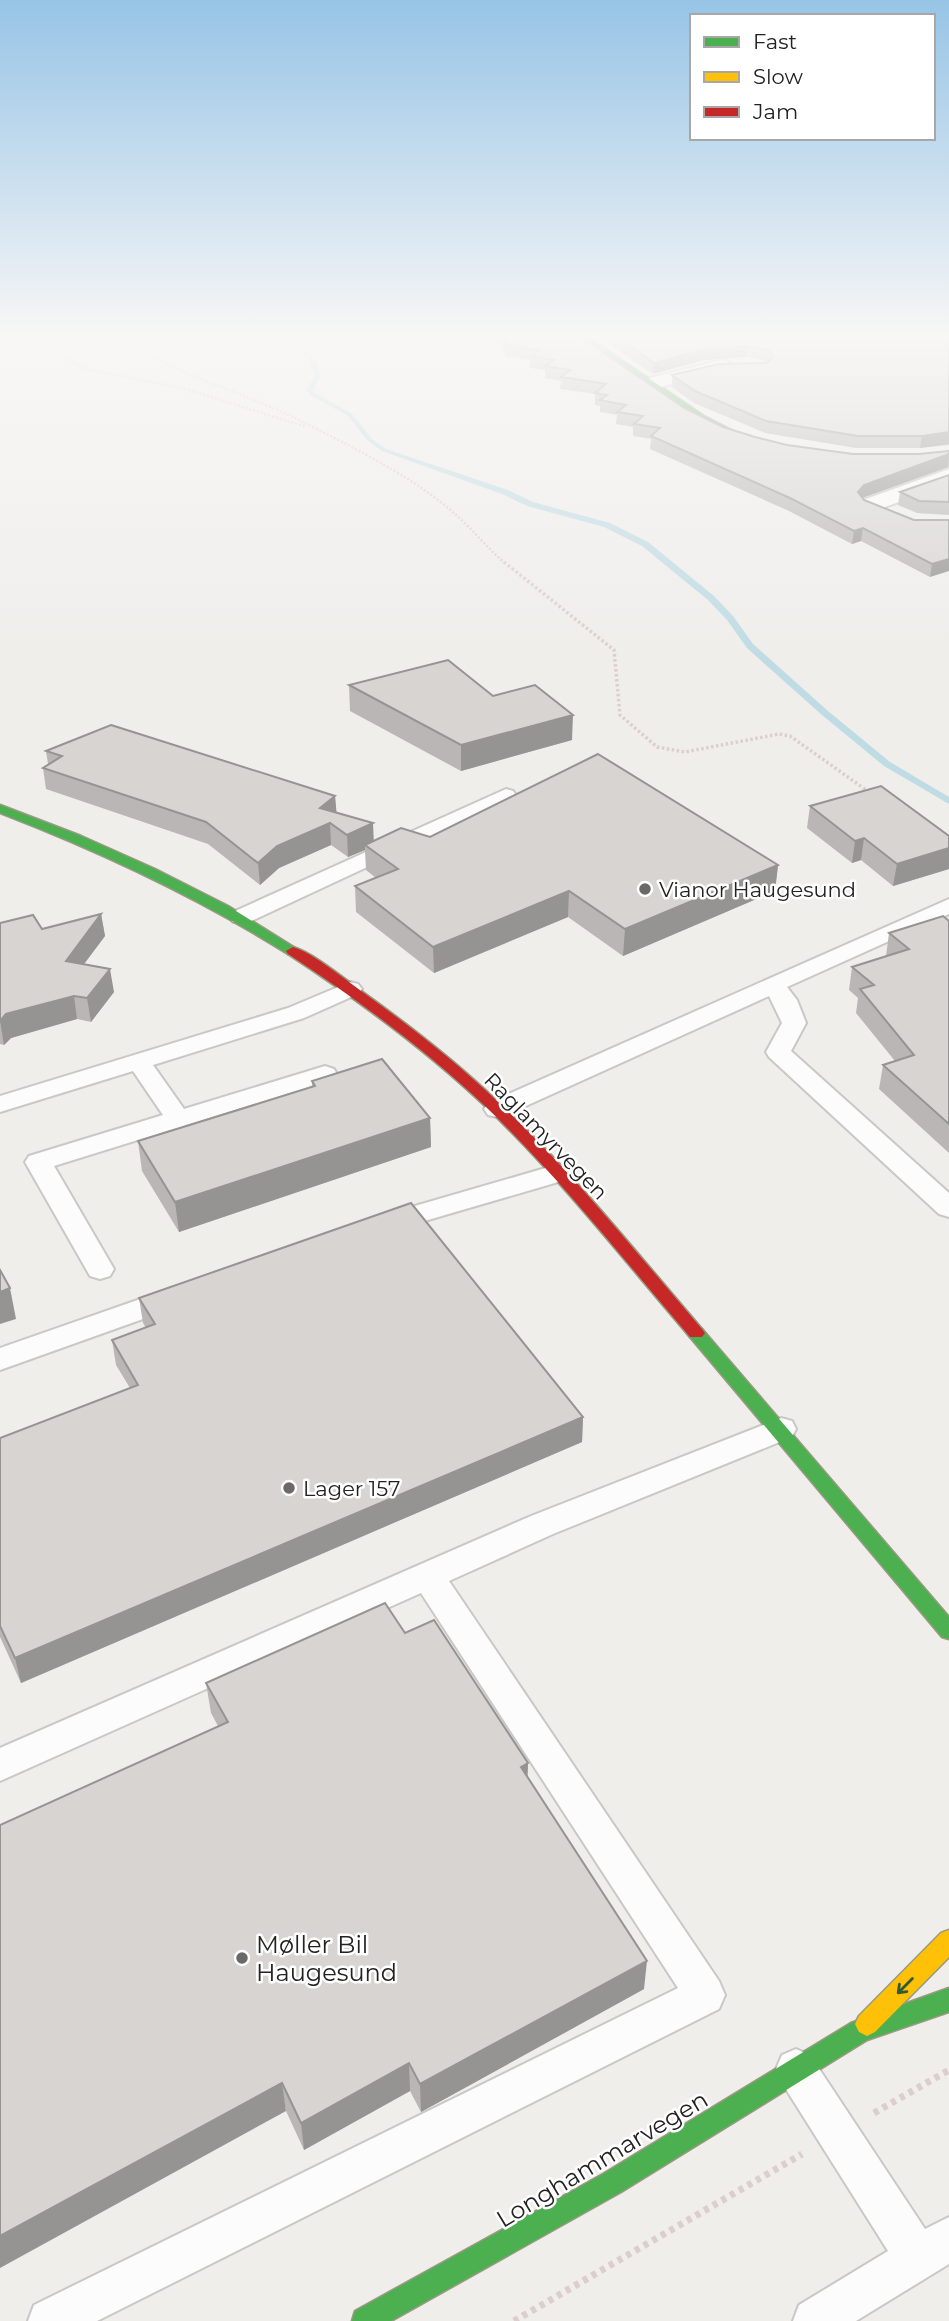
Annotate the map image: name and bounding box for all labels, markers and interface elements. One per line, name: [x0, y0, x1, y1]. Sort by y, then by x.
legend: [690, 14, 935, 140]
text: Fast: [753, 29, 797, 54]
text: Slow: [753, 64, 803, 89]
text: Jam: [752, 99, 798, 124]
place label: Vianor Haugesund: [659, 877, 856, 902]
marker: Vianor Haugesund: [637, 881, 653, 897]
street label: Raglamyrvegen: [479, 1067, 613, 1205]
place label: Lager 157: [303, 1476, 400, 1501]
marker: Lager 157: [281, 1480, 297, 1496]
place label: Møller Bil Haugesund: [256, 1930, 397, 1987]
marker: Møller Bil Haugesund: [234, 1950, 250, 1966]
one-way arrow: [896, 1978, 913, 1995]
street label: Longhammarvegen: [491, 2084, 713, 2234]

